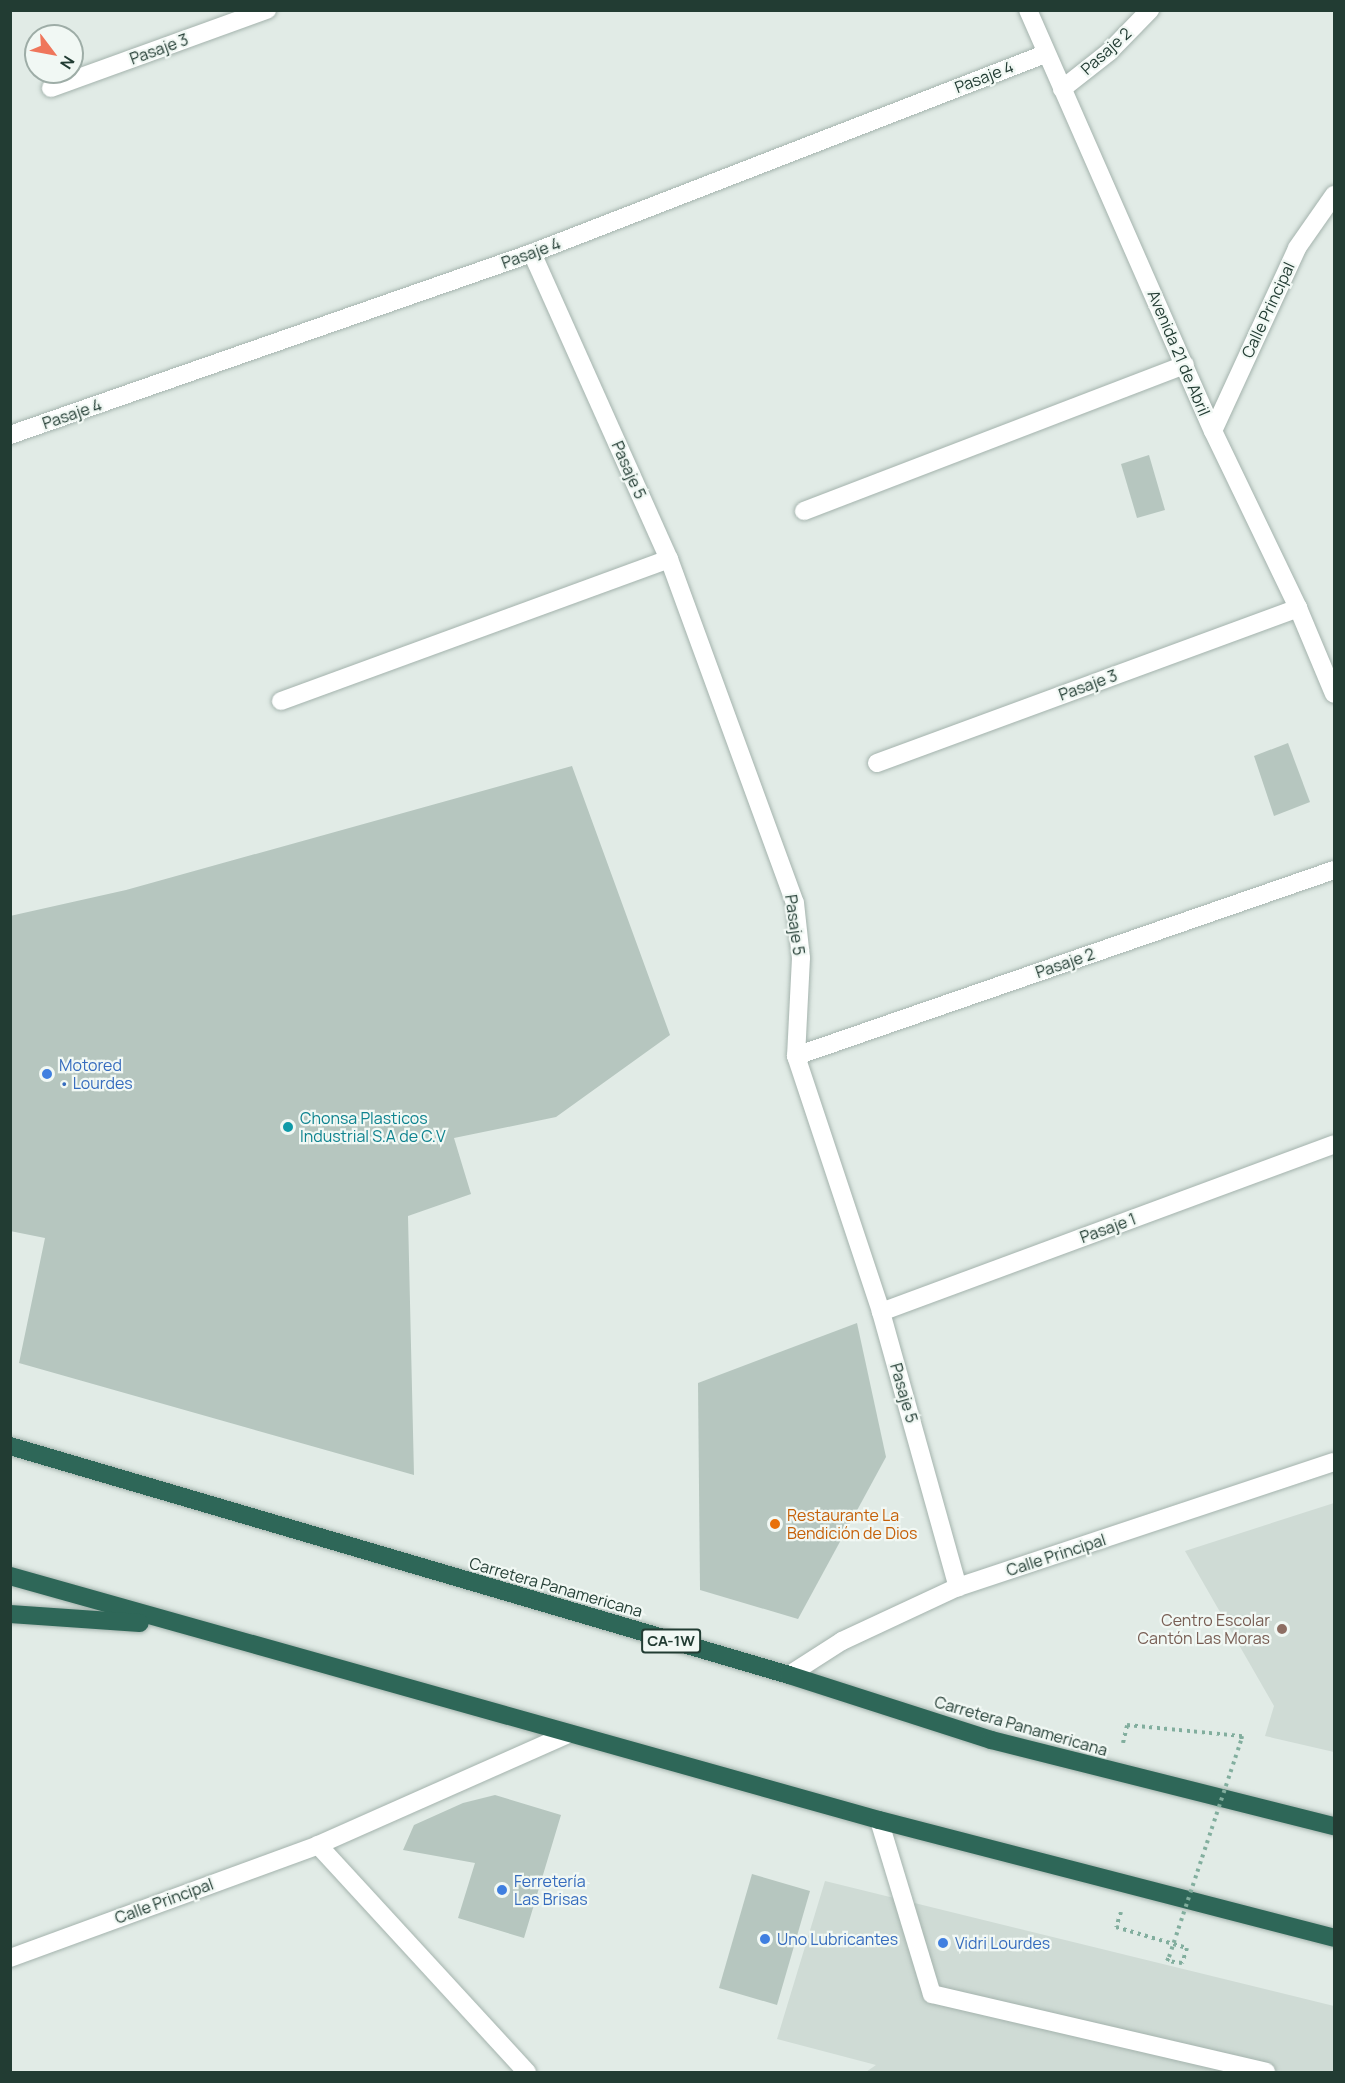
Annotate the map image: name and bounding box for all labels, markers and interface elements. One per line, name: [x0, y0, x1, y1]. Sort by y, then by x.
street label: Pasaje 2: [1077, 23, 1135, 79]
north arrow: [24, 24, 84, 84]
street label: Pasaje 3: [127, 30, 191, 68]
text: N: [55, 52, 80, 73]
street label: Pasaje 4: [952, 57, 1016, 97]
street label: Pasaje 4: [499, 233, 563, 273]
street label: Calle Principal: [1237, 259, 1299, 361]
street label: Avenida 21 de Abril: [1144, 287, 1214, 419]
street label: Pasaje 4: [40, 395, 104, 433]
street label: Pasaje 5: [608, 438, 650, 502]
street label: Pasaje 3: [1056, 666, 1120, 704]
street label: Pasaje 5: [781, 893, 809, 957]
street label: Pasaje 2: [1033, 944, 1097, 982]
place label: Motored • Lourdes: [59, 1055, 133, 1093]
marker: Motored • Lourdes: [40, 1067, 54, 1081]
place label: Chonsa Plasticos Industrial S.A de C.V: [300, 1108, 446, 1146]
marker: Chonsa Plasticos Industrial S.A de C.V: [281, 1120, 295, 1134]
street label: Pasaje 1: [1077, 1209, 1139, 1247]
street label: Pasaje 5: [886, 1361, 922, 1425]
place label: Restaurante La Bendición de Dios: [787, 1505, 917, 1543]
marker: Restaurante La Bendición de Dios: [768, 1517, 782, 1531]
street label: Calle Principal: [1004, 1530, 1108, 1580]
street label: Carretera Panamericana: [467, 1553, 645, 1621]
place label: Centro Escolar Cantón Las Moras: [1138, 1610, 1270, 1648]
marker: Centro Escolar Cantón Las Moras: [1275, 1622, 1289, 1636]
road number: CA-1W: [641, 1629, 701, 1653]
street label: Carretera Panamericana: [932, 1692, 1110, 1760]
place label: Ferretería Las Brisas: [514, 1871, 588, 1909]
street label: Calle Principal: [112, 1874, 216, 1928]
marker: Ferretería Las Brisas: [495, 1883, 509, 1897]
place label: Uno Lubricantes: [777, 1929, 898, 1949]
marker: Uno Lubricantes: [758, 1932, 772, 1946]
place label: Vidri Lourdes: [955, 1933, 1050, 1953]
marker: Vidri Lourdes: [936, 1936, 950, 1950]

